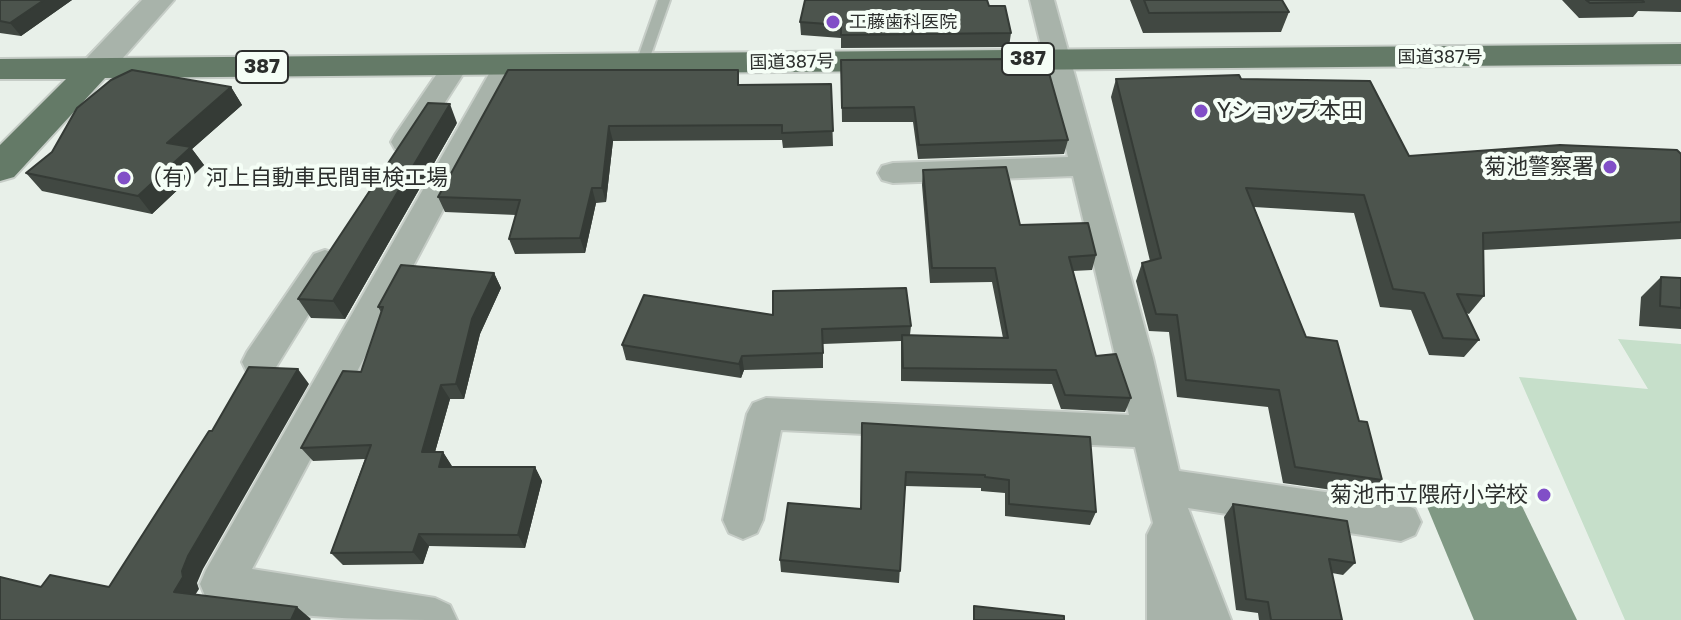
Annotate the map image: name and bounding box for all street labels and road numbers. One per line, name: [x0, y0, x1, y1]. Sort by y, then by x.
road number: 387: [1002, 43, 1054, 75]
street label: 国道387号: [1397, 46, 1483, 68]
street label: 国道387号: [749, 50, 835, 74]
road number: 387: [236, 51, 288, 83]

